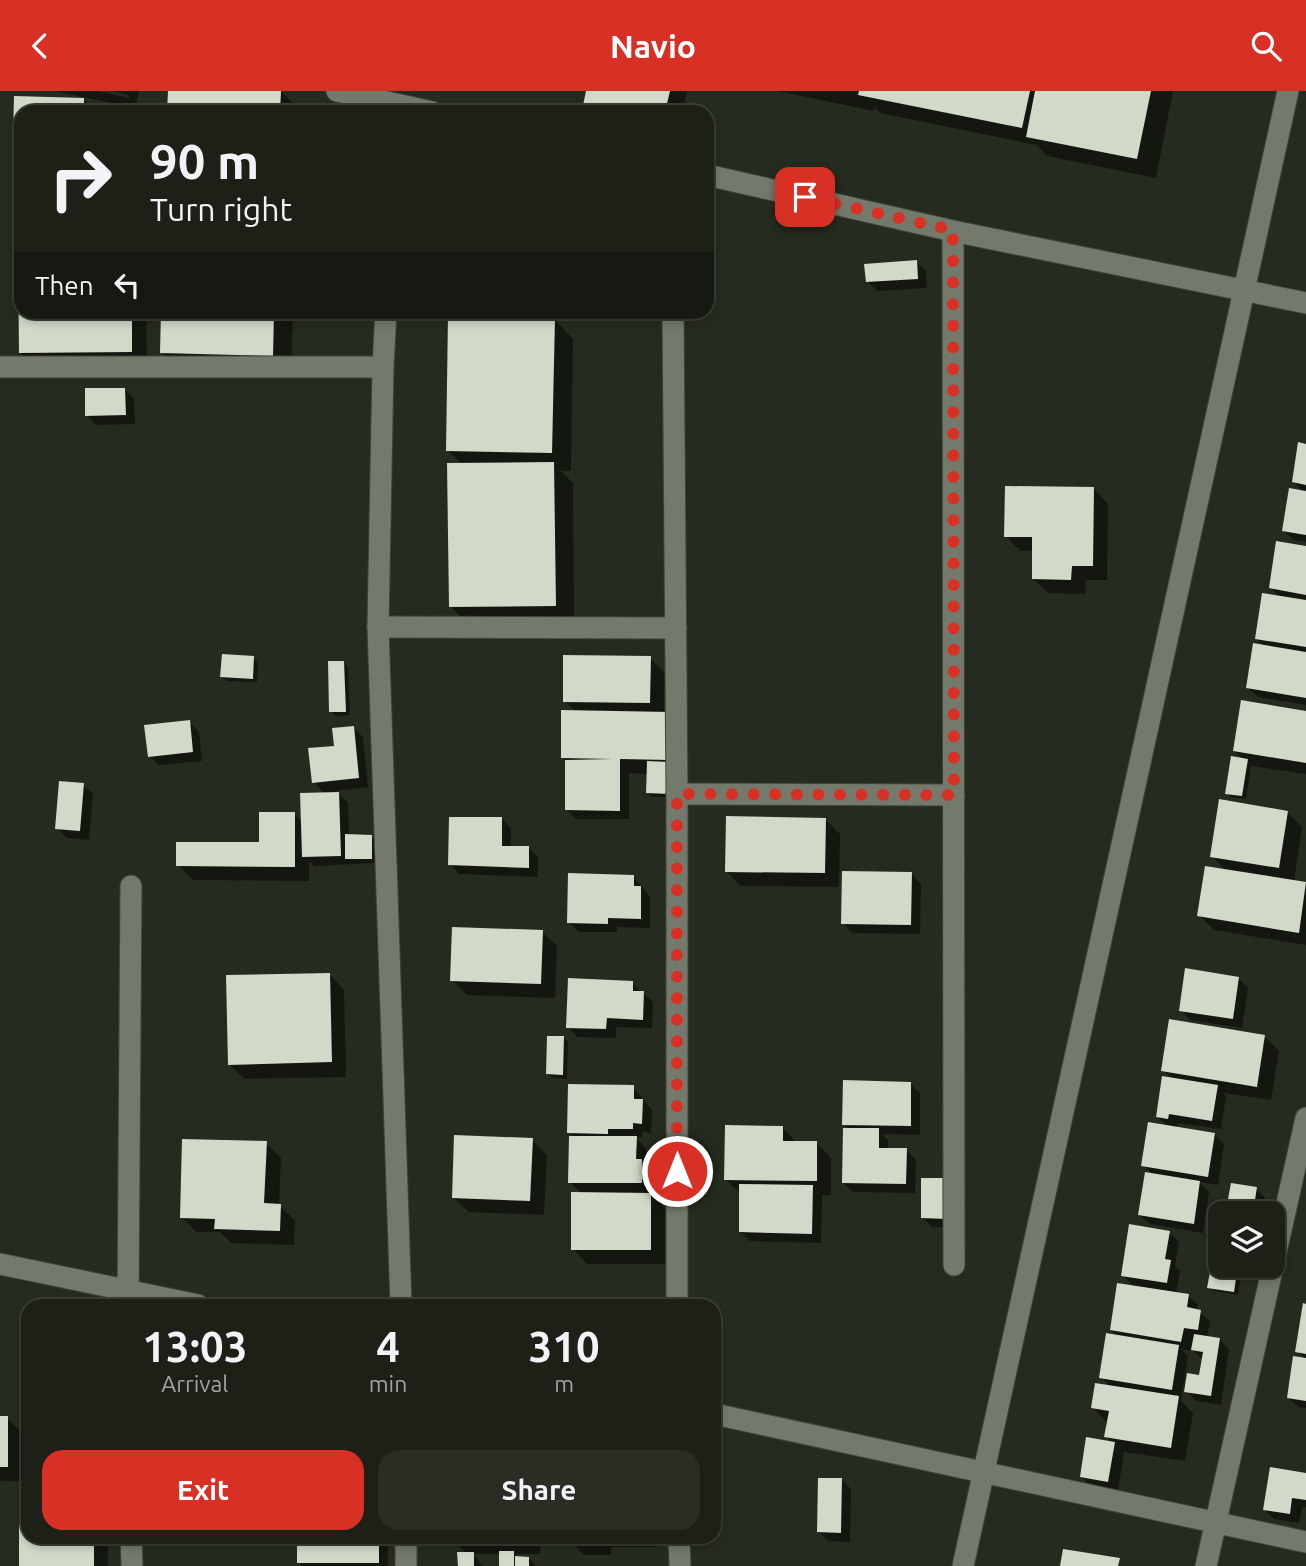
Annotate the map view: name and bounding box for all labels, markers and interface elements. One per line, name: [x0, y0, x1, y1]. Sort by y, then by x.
icon: back: [21, 27, 59, 65]
icon: search: [1247, 27, 1285, 65]
text: Navio: [610, 28, 696, 64]
icon: right: [35, 133, 126, 224]
text: 90 m: [150, 133, 259, 188]
pin: [775, 167, 835, 227]
icon: arrive: [786, 178, 824, 216]
text: Turn right: [150, 191, 292, 227]
icon: left: [108, 266, 146, 304]
text: Then: [35, 271, 94, 300]
position arrow: [640, 1134, 714, 1208]
map controls: [1208, 1201, 1285, 1278]
button: layers: [1208, 1201, 1285, 1278]
text: 13:03: [142, 1323, 247, 1370]
text: 4: [376, 1323, 400, 1370]
text: 310: [529, 1323, 600, 1370]
text: Arrival: [161, 1371, 228, 1396]
text: min: [369, 1371, 407, 1396]
text: m: [554, 1371, 574, 1396]
button: Exit: [42, 1450, 364, 1530]
button: Share: [378, 1450, 700, 1530]

